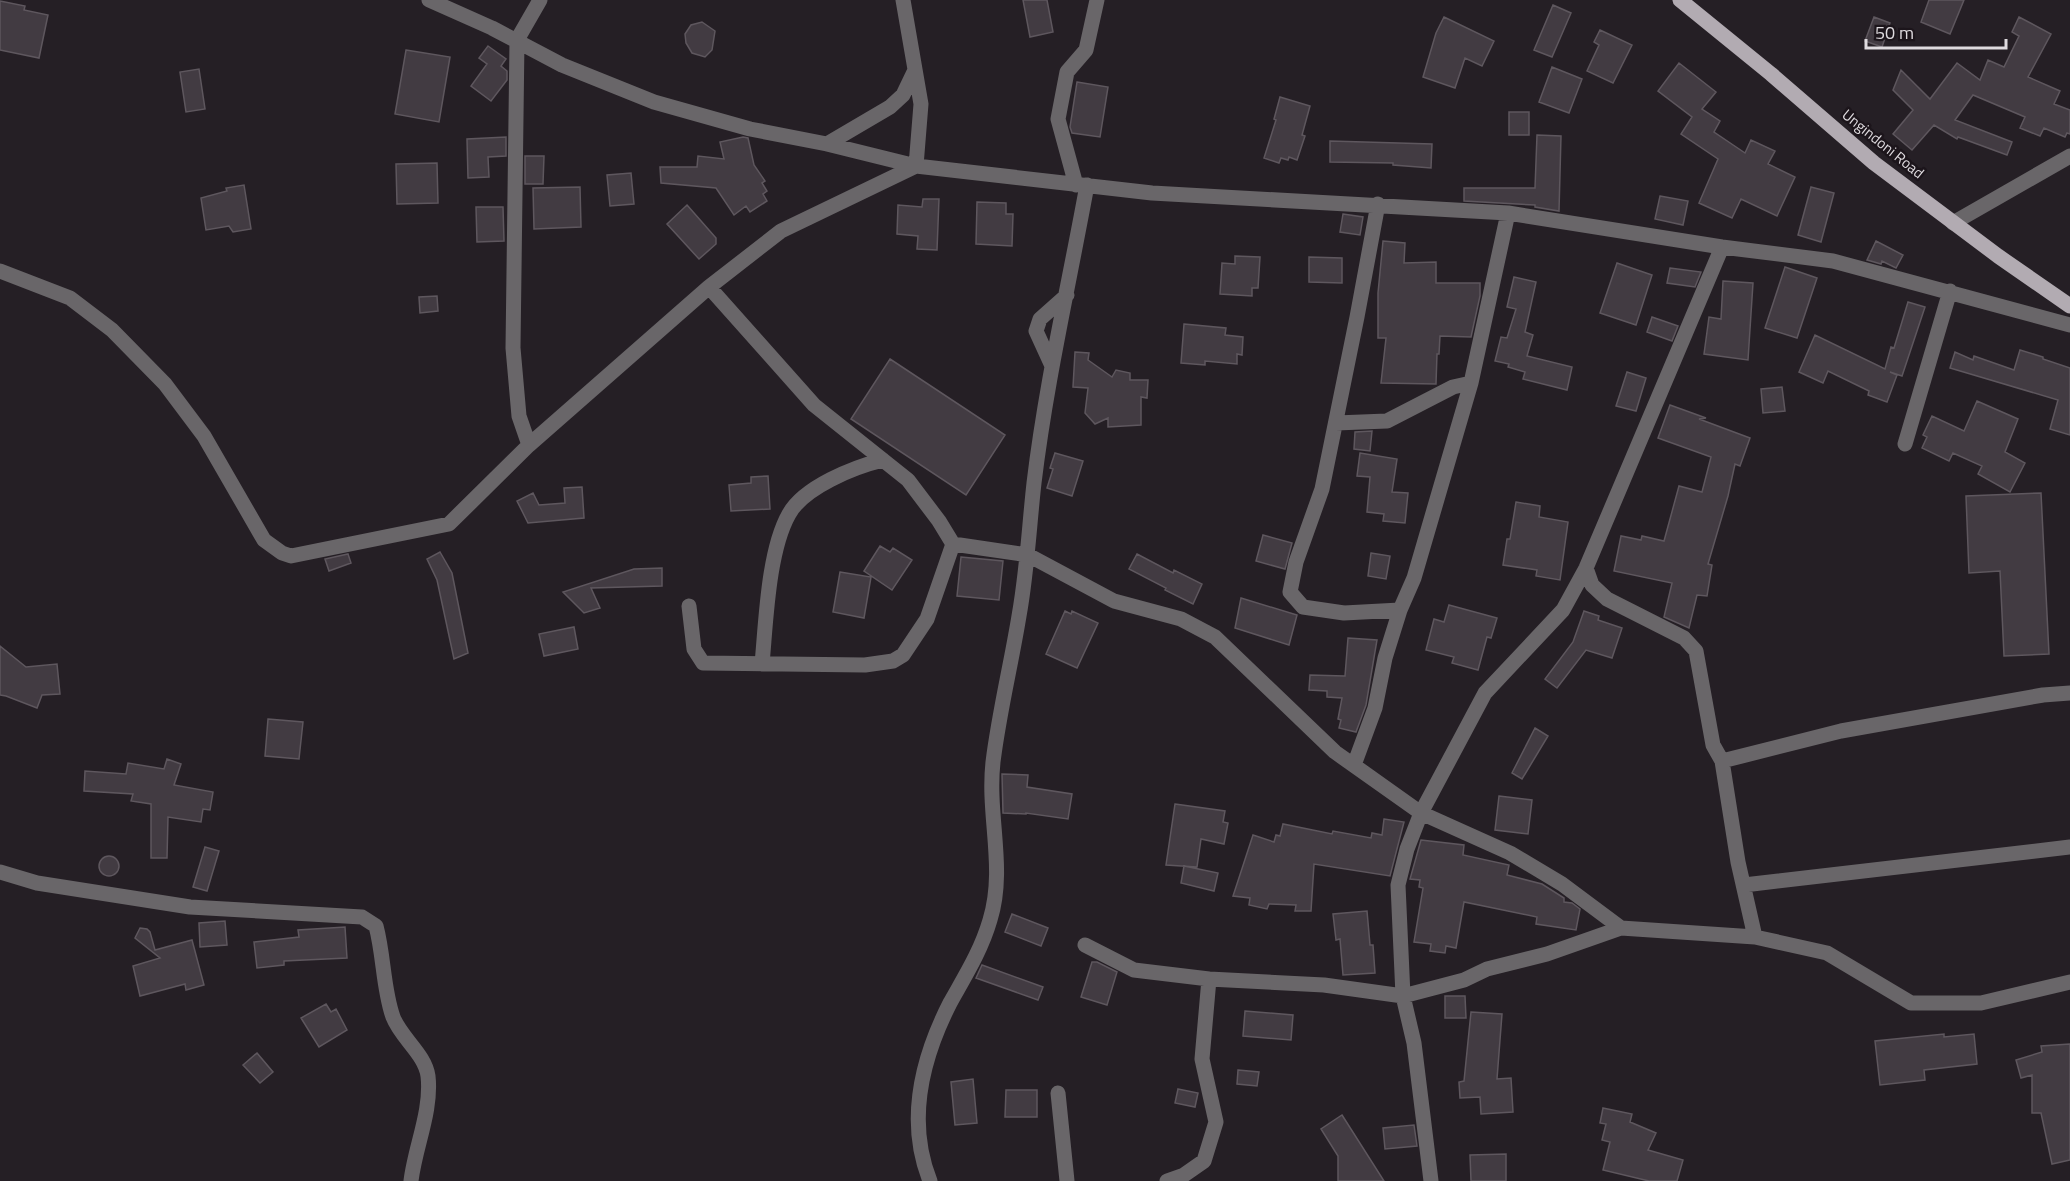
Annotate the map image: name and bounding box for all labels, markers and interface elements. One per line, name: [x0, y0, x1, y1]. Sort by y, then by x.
scale bar: [1866, 12, 2006, 50]
text: 50 m: [1875, 19, 1914, 46]
street label: Ungindoni Road: [1837, 103, 1929, 184]

